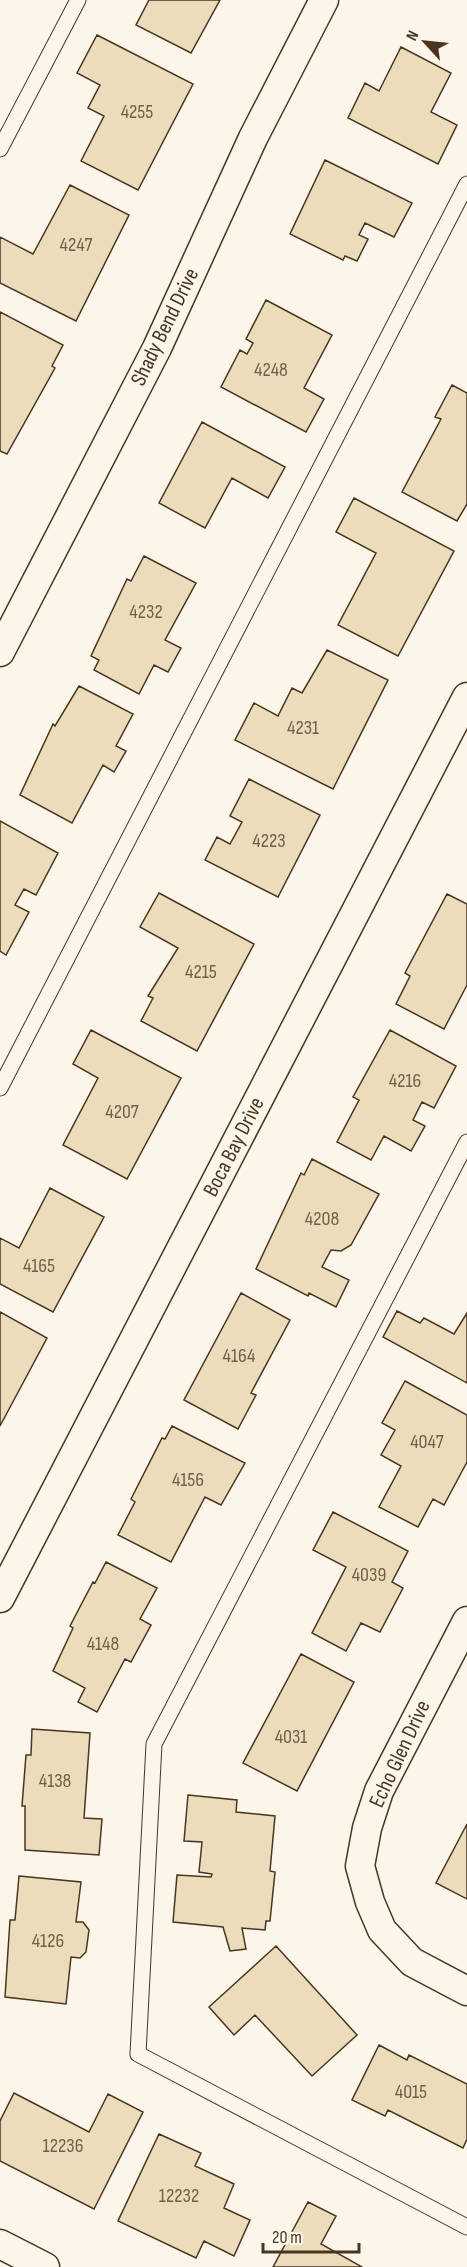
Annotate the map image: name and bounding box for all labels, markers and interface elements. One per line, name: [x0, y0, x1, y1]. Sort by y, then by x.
north arrow: [395, 12, 455, 72]
text: N: [403, 28, 423, 44]
house number: 4255: [121, 100, 153, 124]
house number: 4247: [60, 233, 92, 257]
street label: Shady Bend Drive: [125, 264, 205, 390]
house number: 4248: [254, 358, 288, 382]
house number: 4232: [129, 600, 163, 624]
house number: 4231: [287, 716, 319, 740]
house number: 4223: [252, 829, 286, 853]
house number: 4215: [185, 960, 217, 984]
house number: 4216: [389, 1069, 421, 1093]
street label: Boca Bay Drive: [197, 1093, 271, 1201]
house number: 4207: [105, 1100, 139, 1124]
house number: 4208: [305, 1207, 339, 1231]
house number: 4165: [23, 1254, 55, 1278]
house number: 4164: [223, 1344, 255, 1368]
house number: 4047: [410, 1430, 444, 1454]
house number: 4156: [172, 1468, 204, 1492]
house number: 4039: [352, 1563, 386, 1587]
house number: 4148: [87, 1632, 119, 1656]
street label: Echo Glen Drive: [363, 1696, 437, 1812]
house number: 4031: [275, 1725, 307, 1749]
house number: 4138: [39, 1769, 71, 1793]
house number: 4126: [32, 1929, 64, 1953]
house number: 4015: [395, 2080, 427, 2104]
house number: 12236: [43, 2134, 83, 2158]
house number: 12232: [159, 2184, 199, 2208]
scale bar: [263, 2216, 359, 2254]
text: 20 m: [272, 2227, 302, 2248]

